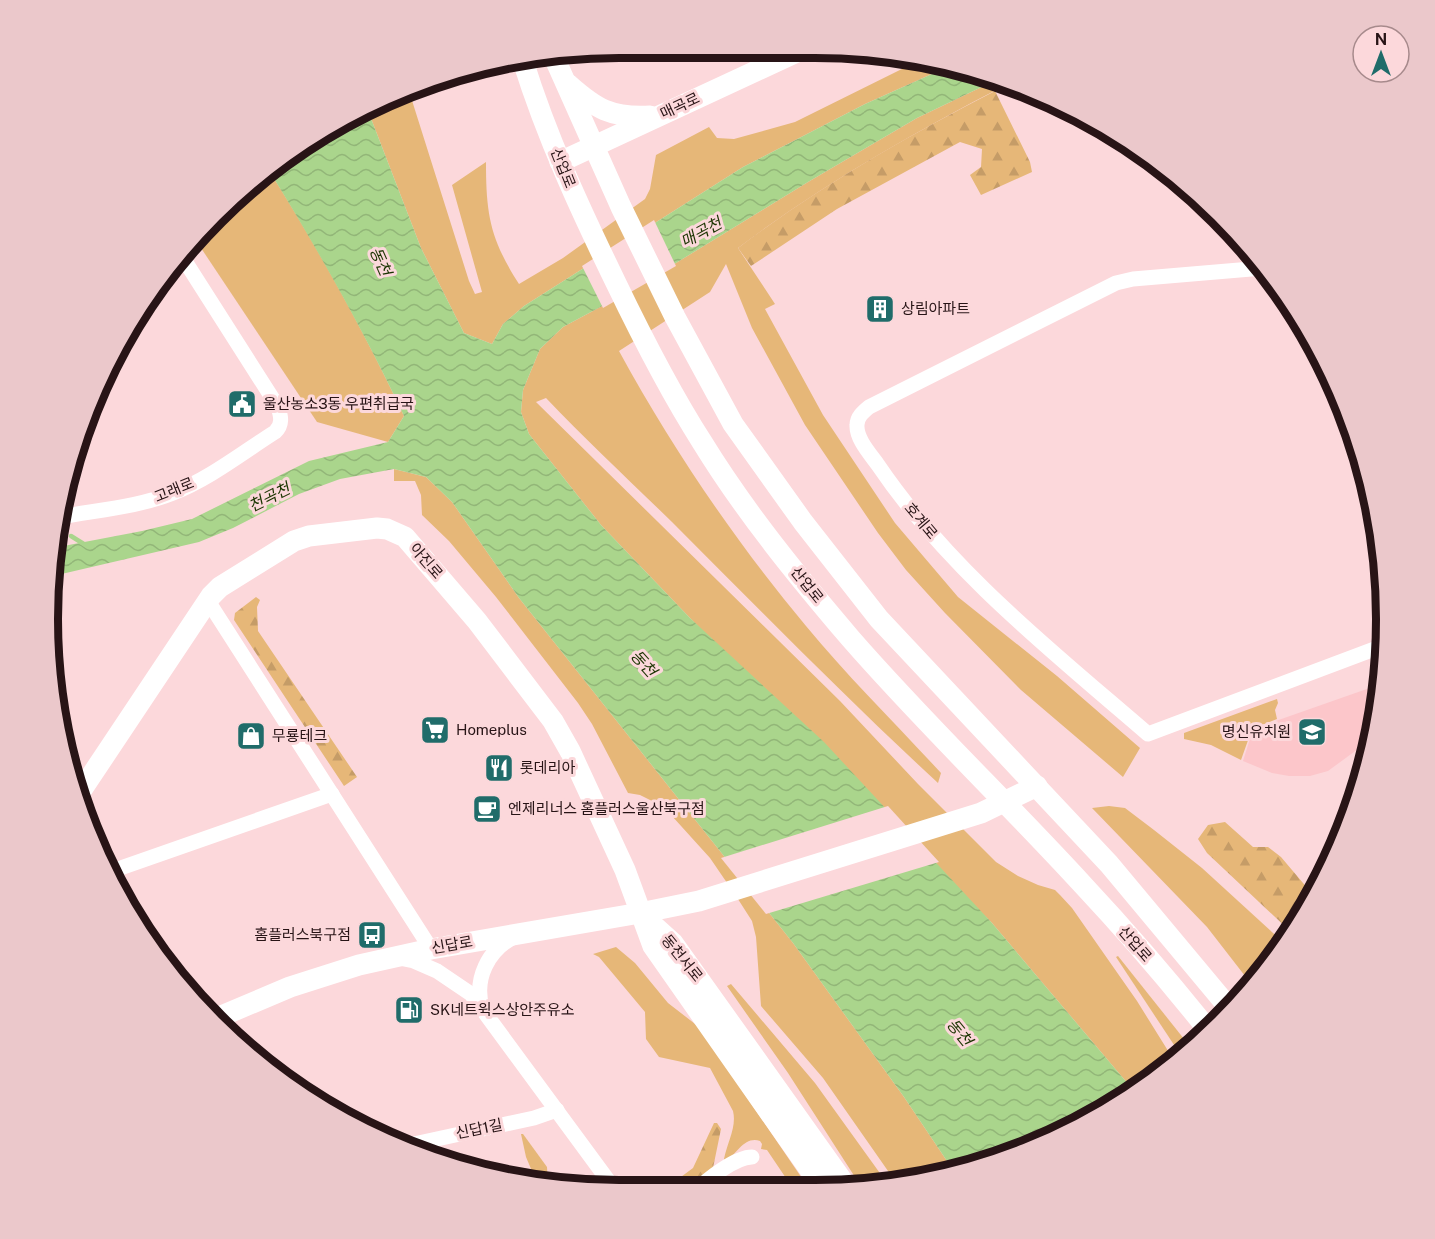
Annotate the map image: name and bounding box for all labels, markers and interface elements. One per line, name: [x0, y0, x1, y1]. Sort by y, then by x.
north arrow: [1351, 24, 1411, 84]
text: N: [1375, 30, 1387, 49]
street label: 매곡로: [657, 89, 702, 122]
street label: 산업로: [548, 145, 579, 190]
water label: 매곡천: [677, 212, 727, 251]
water label: 동천: [366, 244, 396, 281]
building icon: 상림아파트: [864, 293, 896, 325]
place label: 상림아파트: [901, 300, 970, 317]
public building icon: 울산농소3동 우편취급국: [226, 388, 258, 420]
place label: 울산농소3동 우편취급국: [263, 395, 414, 412]
street label: 고래로: [151, 474, 196, 505]
water label: 천곡천: [245, 478, 295, 516]
street label: 호계로: [902, 499, 941, 542]
street label: 아진로: [406, 539, 446, 582]
street label: 산업로: [788, 563, 827, 606]
water label: 동천: [627, 646, 662, 682]
supermarket icon: Homeplus: [419, 714, 451, 746]
school or university icon: 명신유치원: [1296, 716, 1328, 748]
shop icon: 무룡테크: [235, 720, 267, 752]
place label: Homeplus: [456, 721, 527, 738]
place label: 명신유치원: [1222, 723, 1291, 740]
place label: 무룡테크: [272, 727, 327, 744]
restaurant icon: 롯데리아: [483, 752, 515, 784]
place label: 롯데리아: [520, 759, 575, 776]
cafe icon: 엔제리너스 홈플러스울산북구점: [471, 793, 503, 825]
place label: 엔제리너스 홈플러스울산북구점: [508, 800, 705, 817]
bus stop icon: 홈플러스북구점: [356, 919, 388, 951]
street label: 산업로: [1115, 922, 1155, 965]
place label: 홈플러스북구점: [254, 926, 351, 943]
street label: 동천서로: [658, 931, 706, 984]
street label: 신답로: [430, 933, 474, 956]
fuel station icon: SK네트윅스상안주유소: [393, 994, 425, 1026]
place label: SK네트윅스상안주유소: [430, 1001, 575, 1018]
water label: 동천: [943, 1015, 978, 1051]
street label: 신답1길: [454, 1116, 504, 1141]

